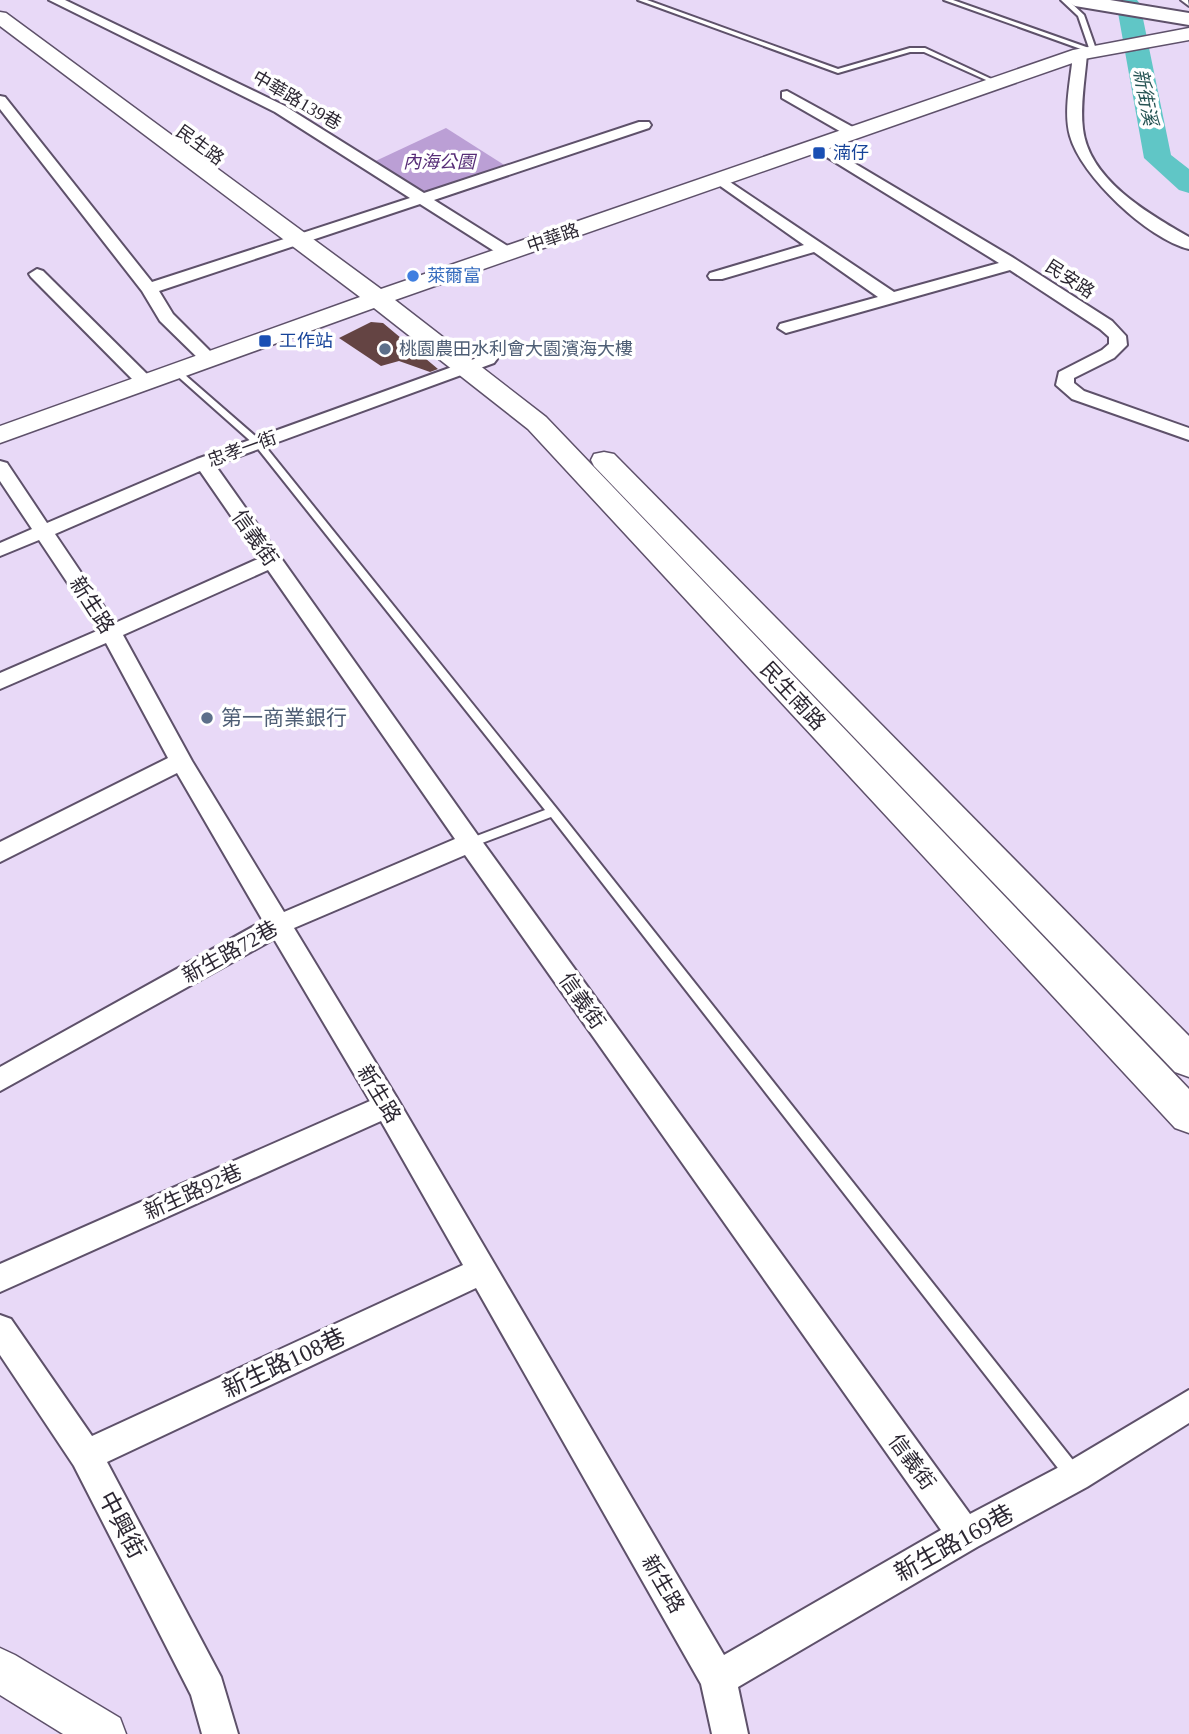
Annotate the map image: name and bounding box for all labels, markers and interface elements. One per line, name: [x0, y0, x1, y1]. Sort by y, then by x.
street label: 中華路139巷: [249, 67, 345, 133]
water label: 新街溪: [1130, 67, 1162, 130]
street label: 民生路: [172, 121, 228, 169]
place label: 湳仔: [833, 143, 869, 163]
marker: 湳仔: [811, 145, 827, 161]
park label: 內海公園: [403, 152, 478, 172]
street label: 中華路: [524, 220, 582, 256]
street label: 民安路: [1042, 256, 1098, 302]
place label: 萊爾富: [427, 266, 481, 286]
marker: 萊爾富: [405, 268, 421, 284]
place label: 工作站: [279, 331, 333, 351]
marker: 工作站: [257, 333, 273, 349]
place label: 桃園農田水利會大園濱海大樓: [399, 339, 633, 359]
marker: 桃園農田水利會大園濱海大樓: [377, 341, 393, 357]
street label: 忠孝一街: [205, 427, 279, 471]
street label: 信義街: [227, 505, 283, 571]
street label: 新生路: [65, 572, 119, 638]
street label: 民生南路: [756, 657, 830, 735]
place label: 第一商業銀行: [221, 706, 347, 730]
marker: 第一商業銀行: [199, 710, 215, 726]
street label: 新生路72巷: [178, 916, 282, 988]
street label: 信義街: [554, 968, 610, 1034]
street label: 新生路: [352, 1061, 406, 1127]
street label: 新生路92巷: [140, 1160, 246, 1224]
street label: 新生路108巷: [219, 1323, 349, 1403]
street label: 信義街: [884, 1429, 940, 1495]
street label: 中興街: [94, 1487, 150, 1563]
street label: 新生路169巷: [890, 1500, 1018, 1586]
street label: 新生路: [637, 1551, 689, 1617]

